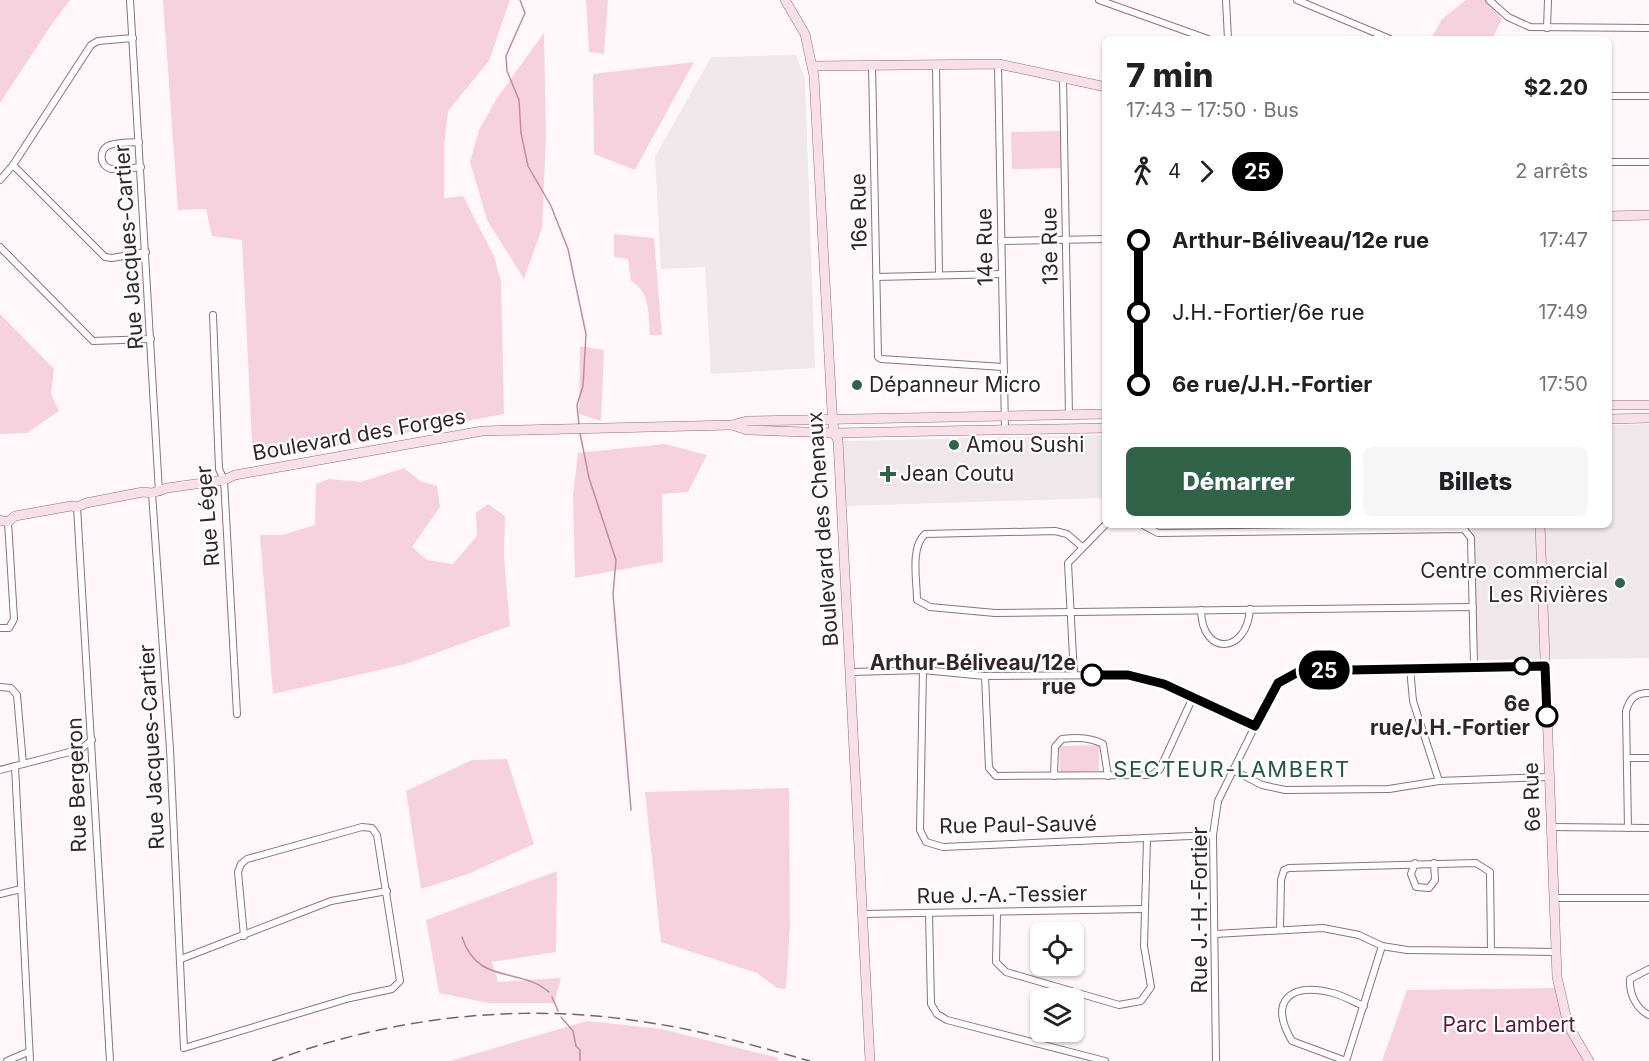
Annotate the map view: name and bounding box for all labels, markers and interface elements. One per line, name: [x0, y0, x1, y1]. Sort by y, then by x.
text: 7 min: [1126, 55, 1214, 95]
text: $2.20: [1524, 74, 1588, 100]
text: 17:43 – 17:50 · Bus: [1126, 98, 1299, 122]
street label: Rue Jacques-Cartier: [109, 144, 148, 350]
icon: walk: [1126, 155, 1159, 188]
icon: forward: [1190, 155, 1223, 188]
text: 4: [1168, 159, 1181, 183]
text: 25: [1244, 159, 1271, 184]
text: 2 arrêts: [1515, 159, 1588, 183]
street label: 16e Rue: [845, 173, 872, 251]
street label: 13e Rue: [1036, 207, 1063, 285]
street label: 14e Rue: [971, 208, 998, 286]
text: Arthur-Béliveau/12e rue: [1172, 227, 1429, 253]
text: 17:47: [1539, 228, 1588, 252]
text: J.H.-Fortier/6e rue: [1172, 299, 1365, 325]
text: 17:49: [1538, 300, 1588, 324]
text: 6e rue/J.H.-Fortier: [1172, 371, 1372, 397]
place label: Dépanneur Micro: [869, 372, 1041, 397]
text: 17:50: [1539, 372, 1588, 396]
marker: Dépanneur Micro: [850, 378, 864, 392]
street label: Boulevard des Forges: [251, 403, 467, 466]
street label: Boulevard des Chenaux: [802, 411, 843, 647]
place label: Amou Sushi: [966, 432, 1084, 457]
marker: Amou Sushi: [947, 438, 961, 452]
button: Démarrer: [1126, 447, 1351, 516]
button: Billets: [1363, 447, 1588, 516]
place label: Jean Coutu: [900, 461, 1014, 486]
street label: Rue Léger: [191, 464, 224, 568]
marker: Jean Coutu: [881, 467, 895, 481]
place label: Centre commercial Les Rivières: [1420, 558, 1608, 607]
marker: Centre commercial Les Rivières: [1613, 576, 1627, 590]
street label: Rue Jacques-Cartier: [134, 644, 169, 850]
place label: Arthur-Béliveau/12e rue: [870, 650, 1076, 699]
line badge: 25: [1297, 650, 1351, 690]
unlabelled marker: [1513, 657, 1531, 675]
text: 25: [1311, 658, 1337, 683]
marker: Arthur-Béliveau/12e rue: [1081, 664, 1103, 686]
place label: 6e rue/J.H.-Fortier: [1370, 691, 1530, 740]
marker: 6e rue/J.H.-Fortier: [1536, 705, 1558, 727]
street label: Rue Bergeron: [62, 717, 91, 853]
district label: SECTEUR-LAMBERT: [1113, 756, 1351, 782]
street label: 6e Rue: [1518, 762, 1545, 832]
street label: Rue Paul-Sauvé: [939, 811, 1097, 838]
street label: Rue J.-H.-Fortier: [1187, 826, 1212, 993]
street label: Rue J.-A.-Tessier: [916, 881, 1088, 908]
map controls: [1030, 922, 1084, 1042]
button: locate: [1030, 922, 1084, 976]
button: layers: [1030, 988, 1084, 1042]
park label: Parc Lambert: [1443, 1012, 1576, 1037]

